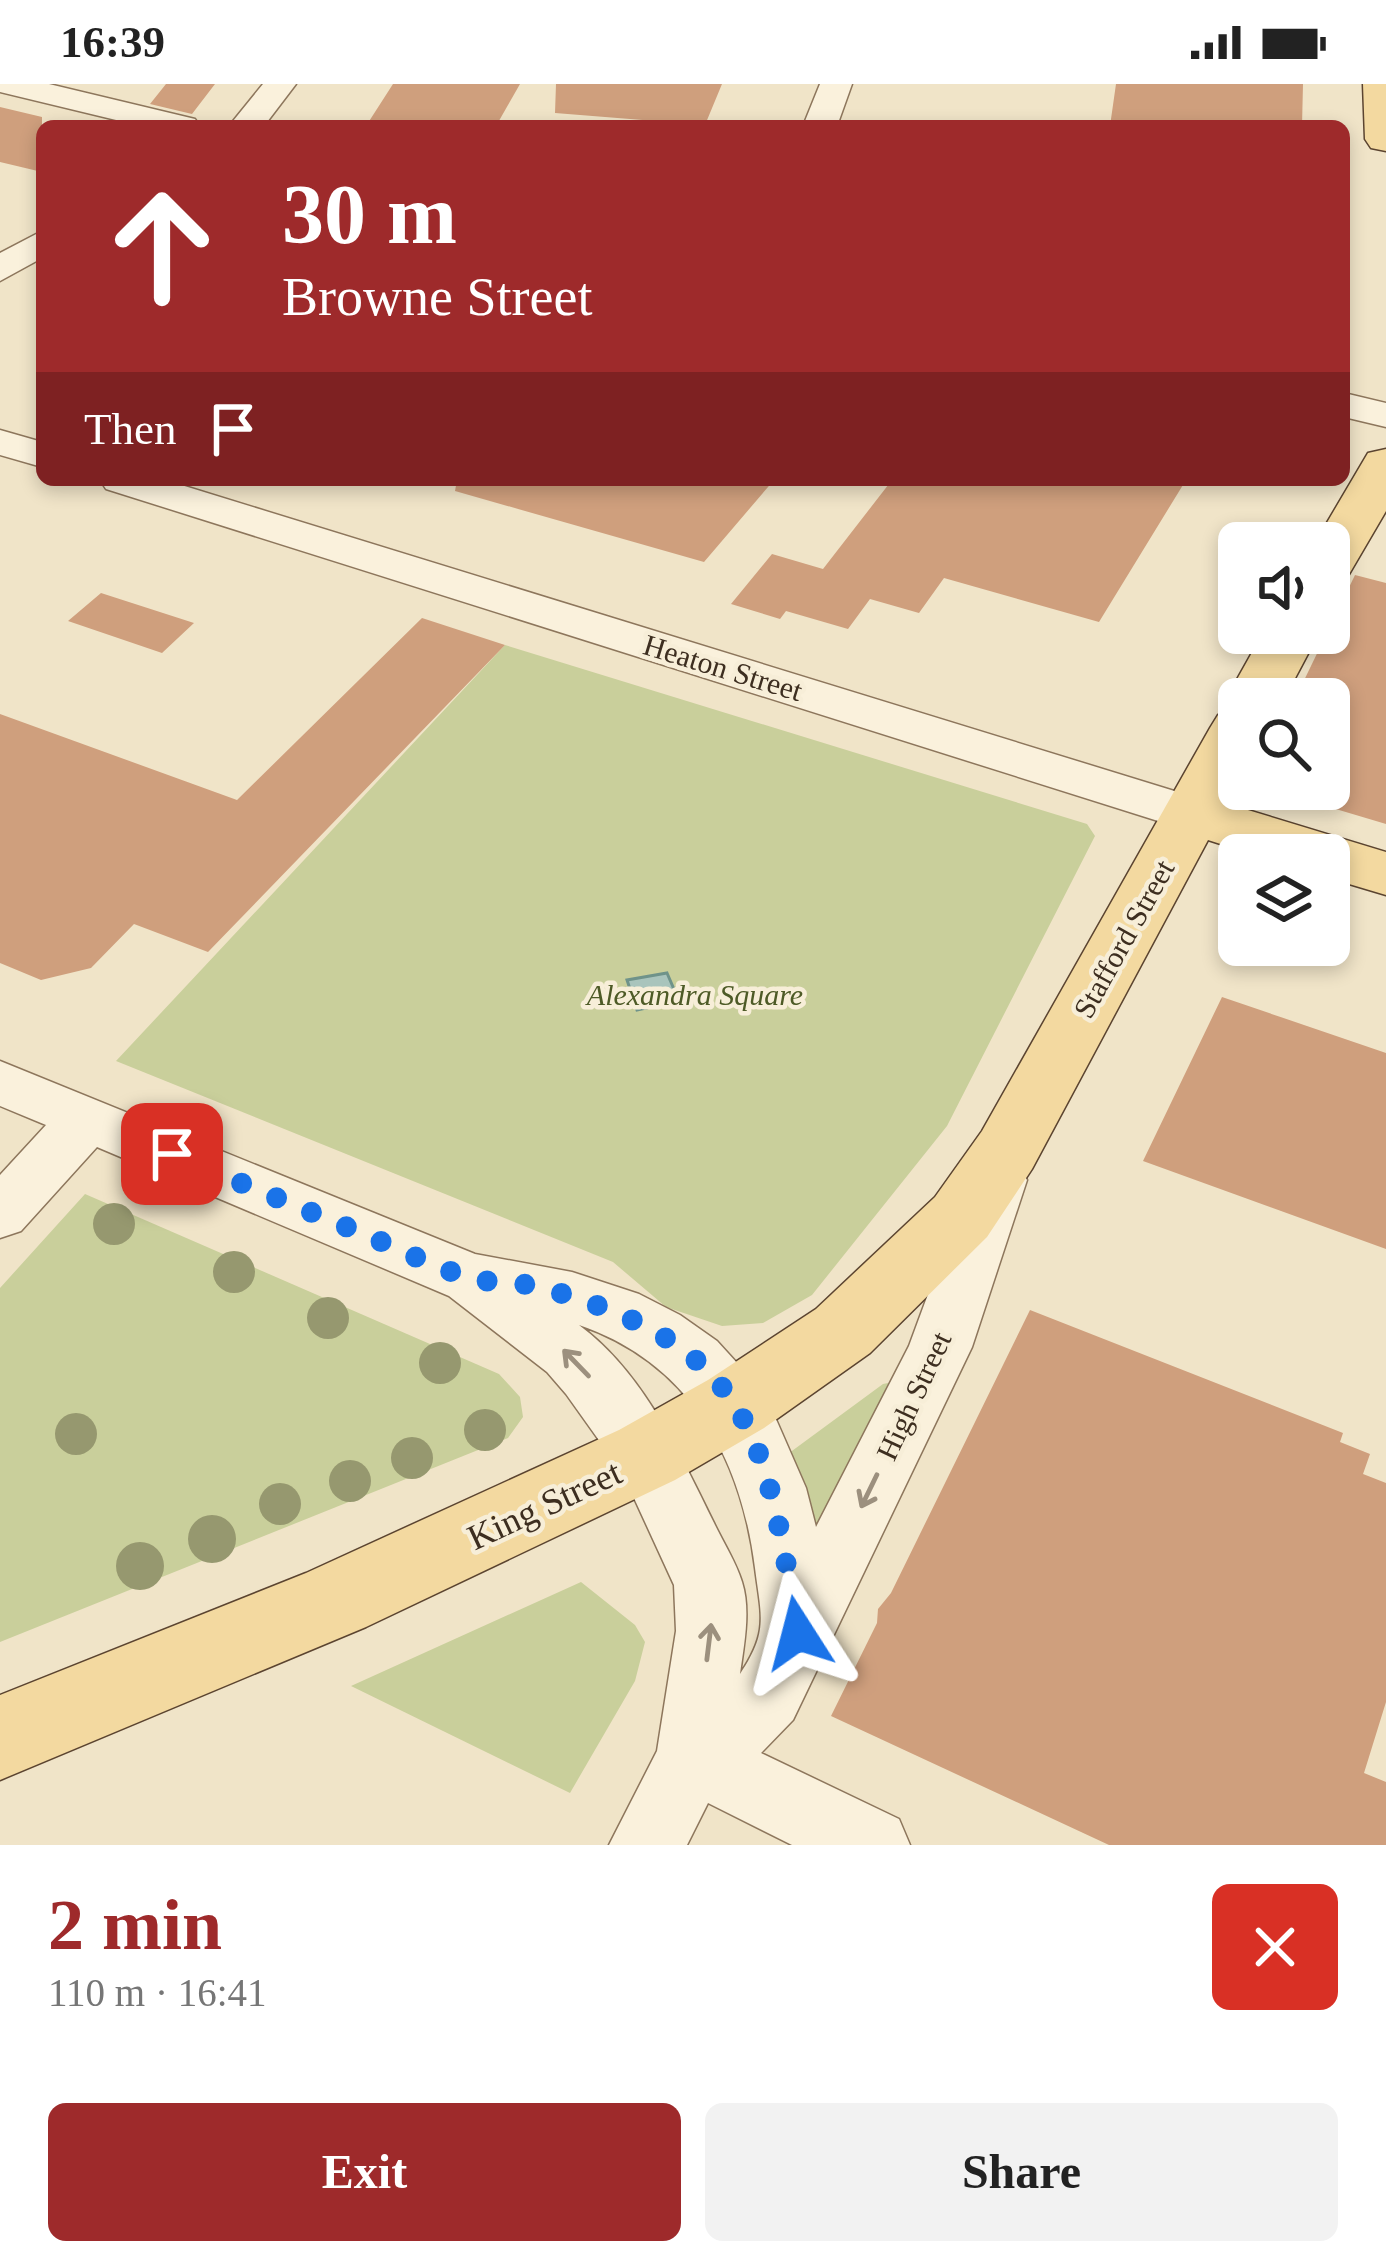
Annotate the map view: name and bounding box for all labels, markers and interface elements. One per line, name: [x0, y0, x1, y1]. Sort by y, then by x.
text: 16:39: [60, 17, 165, 67]
icon: ahead: [84, 168, 240, 324]
text: 30 m: [282, 168, 457, 261]
text: Browne Street: [282, 267, 592, 327]
icon: arrive: [200, 396, 266, 462]
text: Then: [84, 404, 176, 454]
map controls: [1218, 522, 1350, 966]
button: sound: [1218, 522, 1350, 654]
street label: Heaton Street: [640, 628, 807, 707]
button: search: [1218, 678, 1350, 810]
button: layers: [1218, 834, 1350, 966]
street label: Stafford Street: [1067, 854, 1181, 1023]
park label: Alexandra Square: [585, 978, 803, 1011]
pin: [121, 1103, 223, 1205]
icon: arrive: [139, 1121, 205, 1187]
street label: High Street: [870, 1326, 958, 1465]
one-way arrow: [562, 1349, 591, 1378]
street label: King Street: [461, 1452, 628, 1558]
one-way arrow: [856, 1473, 879, 1508]
position arrow: [735, 1570, 861, 1696]
one-way arrow: [698, 1623, 720, 1662]
button: close: [1212, 1884, 1338, 2010]
text: 2 min: [48, 1885, 222, 1965]
text: 110 m · 16:41: [48, 1971, 266, 2014]
button: Exit: [48, 2103, 681, 2241]
button: Share: [705, 2103, 1338, 2241]

